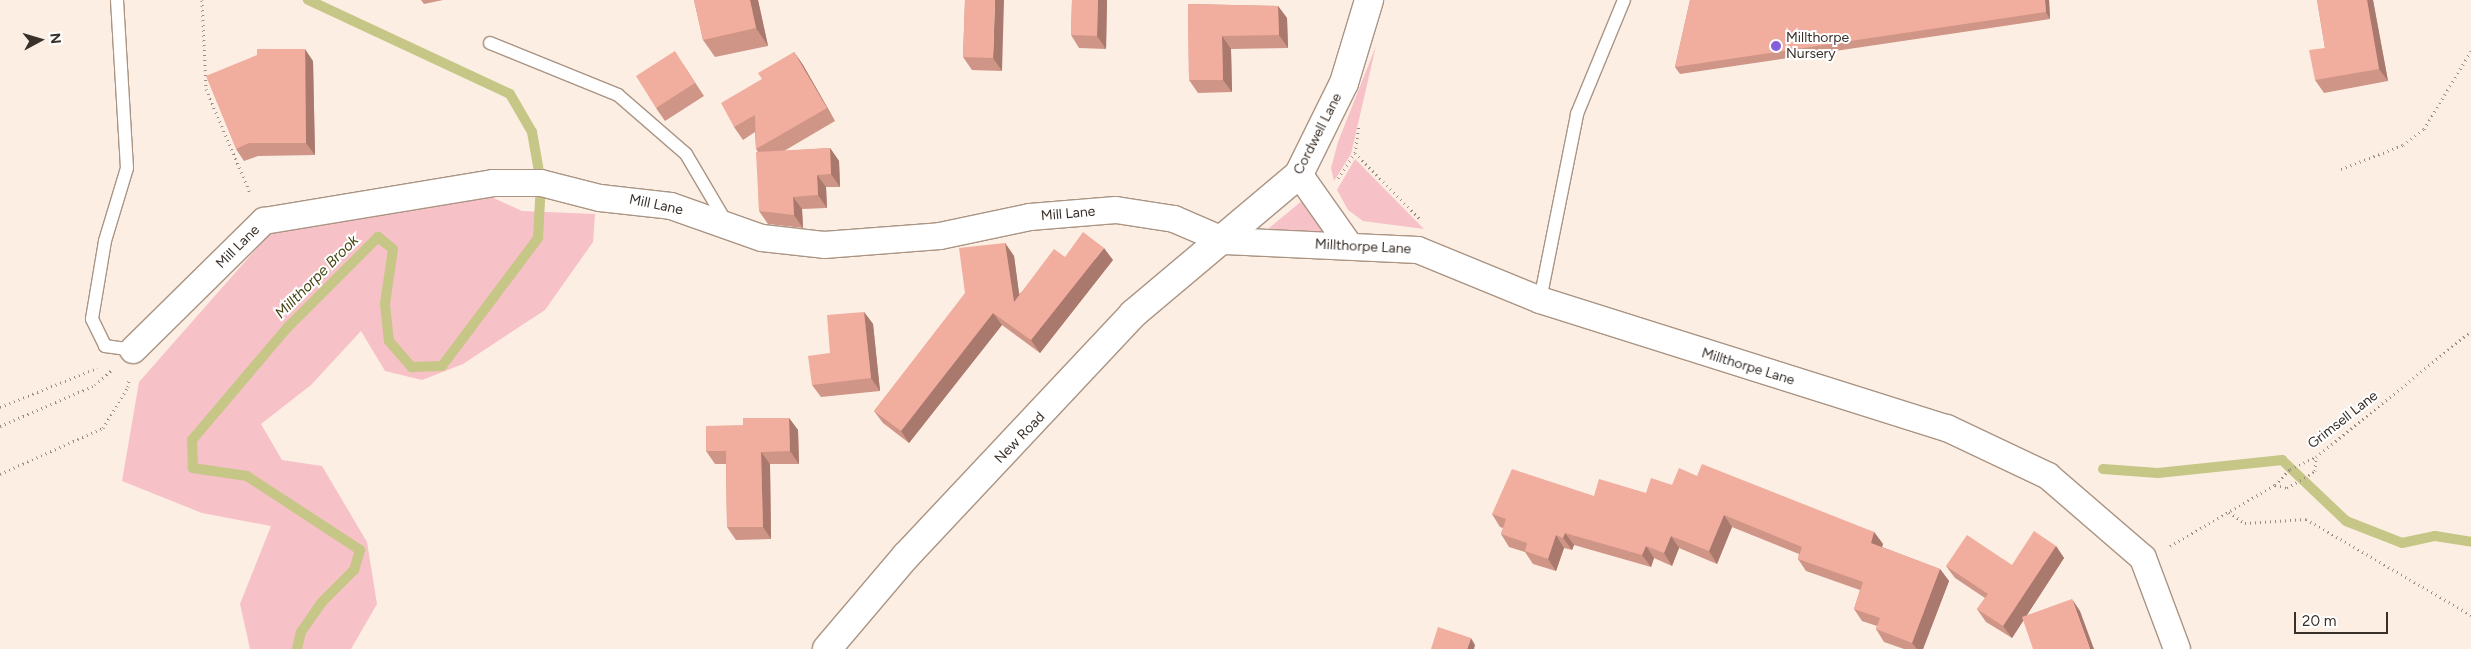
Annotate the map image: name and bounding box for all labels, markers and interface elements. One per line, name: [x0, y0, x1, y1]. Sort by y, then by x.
north arrow: [15, 15, 65, 65]
place label: Millthorpe Nursery: [1786, 30, 1849, 62]
text: N: [46, 32, 64, 45]
marker: Millthorpe Nursery: [1770, 40, 1782, 52]
street label: Cordwell Lane: [1290, 90, 1346, 178]
street label: Mill Lane: [628, 191, 684, 219]
street label: Mill Lane: [1040, 203, 1096, 225]
street label: Mill Lane: [213, 222, 263, 272]
water label: Millthorpe Brook: [272, 232, 362, 322]
street label: Millthorpe Lane: [1314, 236, 1412, 258]
street label: Millthorpe Lane: [1699, 345, 1797, 389]
street label: Grimsell Lane: [2305, 387, 2381, 453]
street label: New Road: [991, 409, 1049, 467]
scale bar: [2296, 602, 2390, 634]
text: 20 m: [2302, 612, 2336, 630]

